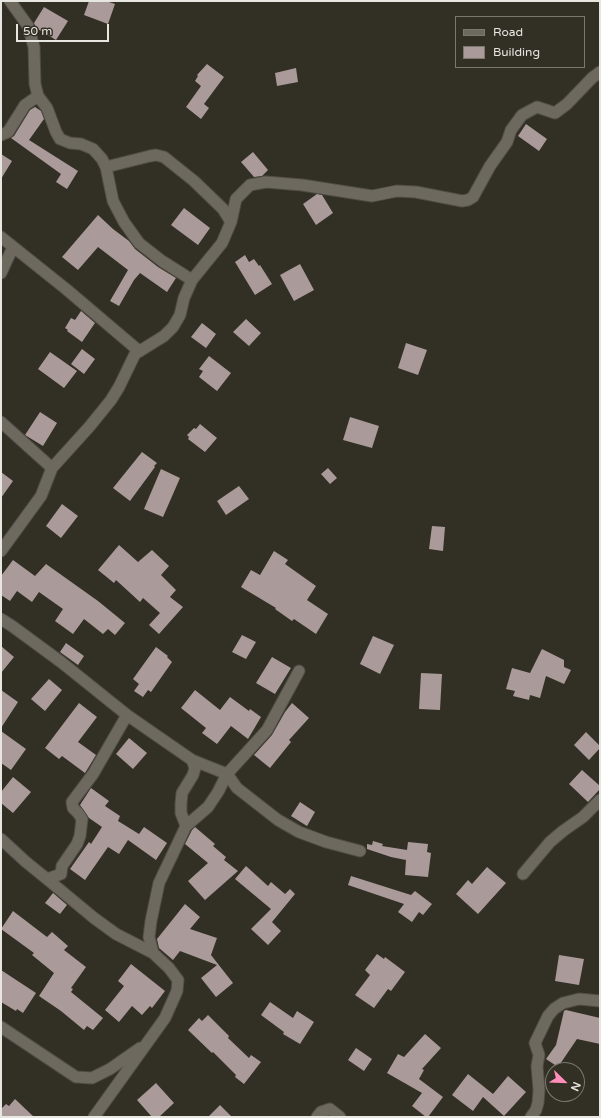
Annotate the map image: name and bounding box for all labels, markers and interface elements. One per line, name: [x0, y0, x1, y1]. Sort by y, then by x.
scale bar: [18, 16, 111, 42]
legend: [455, 16, 585, 68]
text: 50 m: [23, 24, 52, 38]
text: Road: [493, 25, 523, 39]
text: Building: [493, 45, 540, 59]
north arrow: [545, 1062, 585, 1102]
text: N: [568, 1080, 583, 1093]

